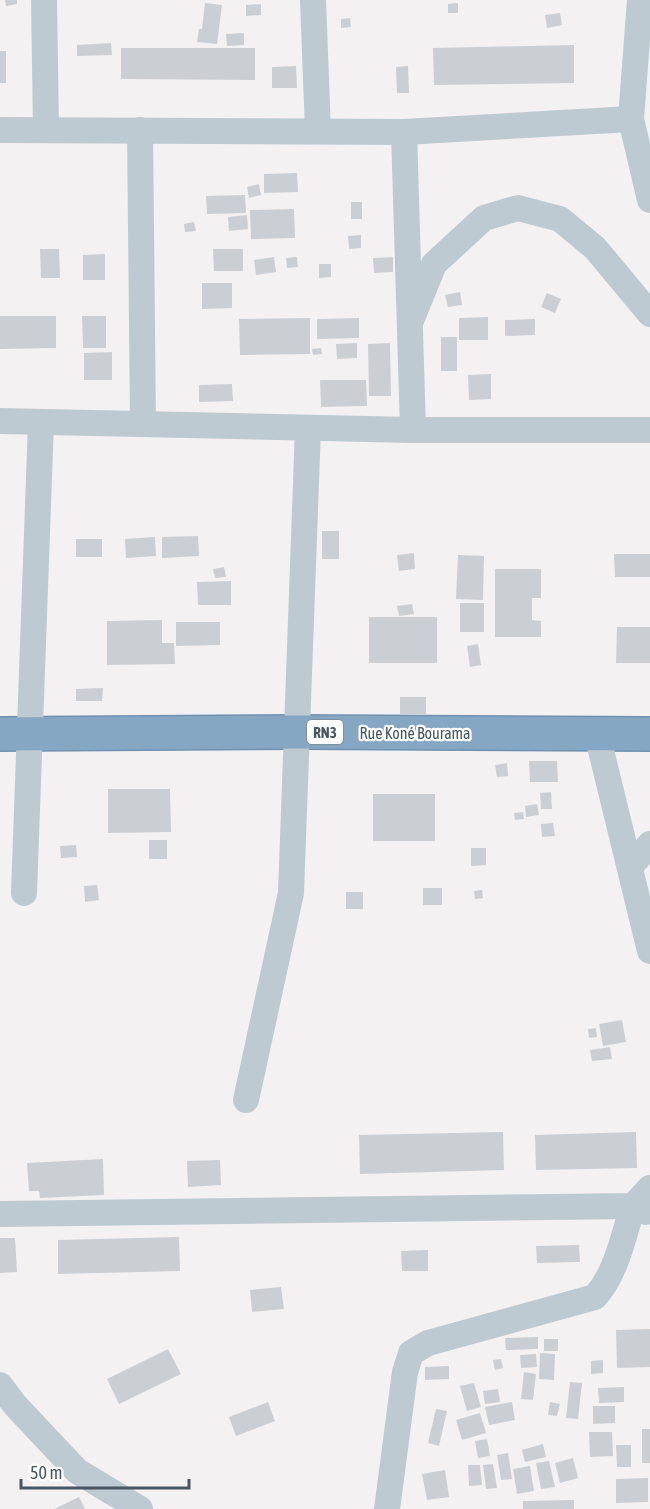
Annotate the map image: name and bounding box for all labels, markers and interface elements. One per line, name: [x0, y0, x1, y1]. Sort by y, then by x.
road number: RN3: [307, 720, 343, 744]
street label: Rue Koné Bourama: [359, 724, 471, 742]
scale bar: [21, 1452, 189, 1490]
text: 50 m: [30, 1462, 62, 1483]

